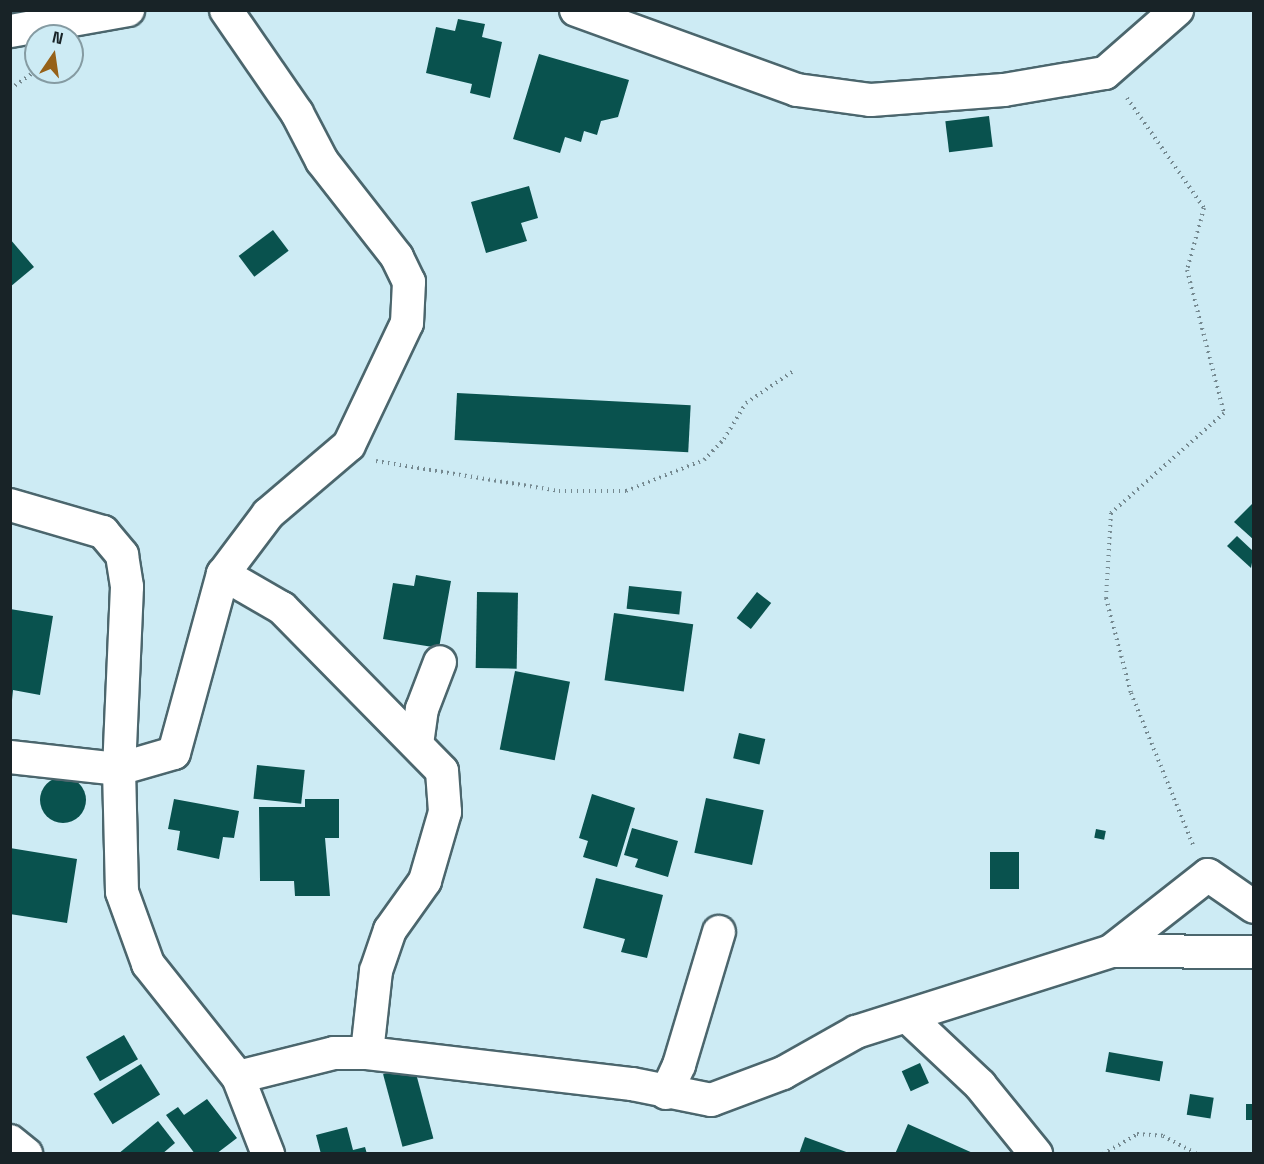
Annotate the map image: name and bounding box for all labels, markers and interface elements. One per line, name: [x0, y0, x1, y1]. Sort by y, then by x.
north arrow: [24, 24, 84, 84]
text: N: [50, 26, 65, 49]

